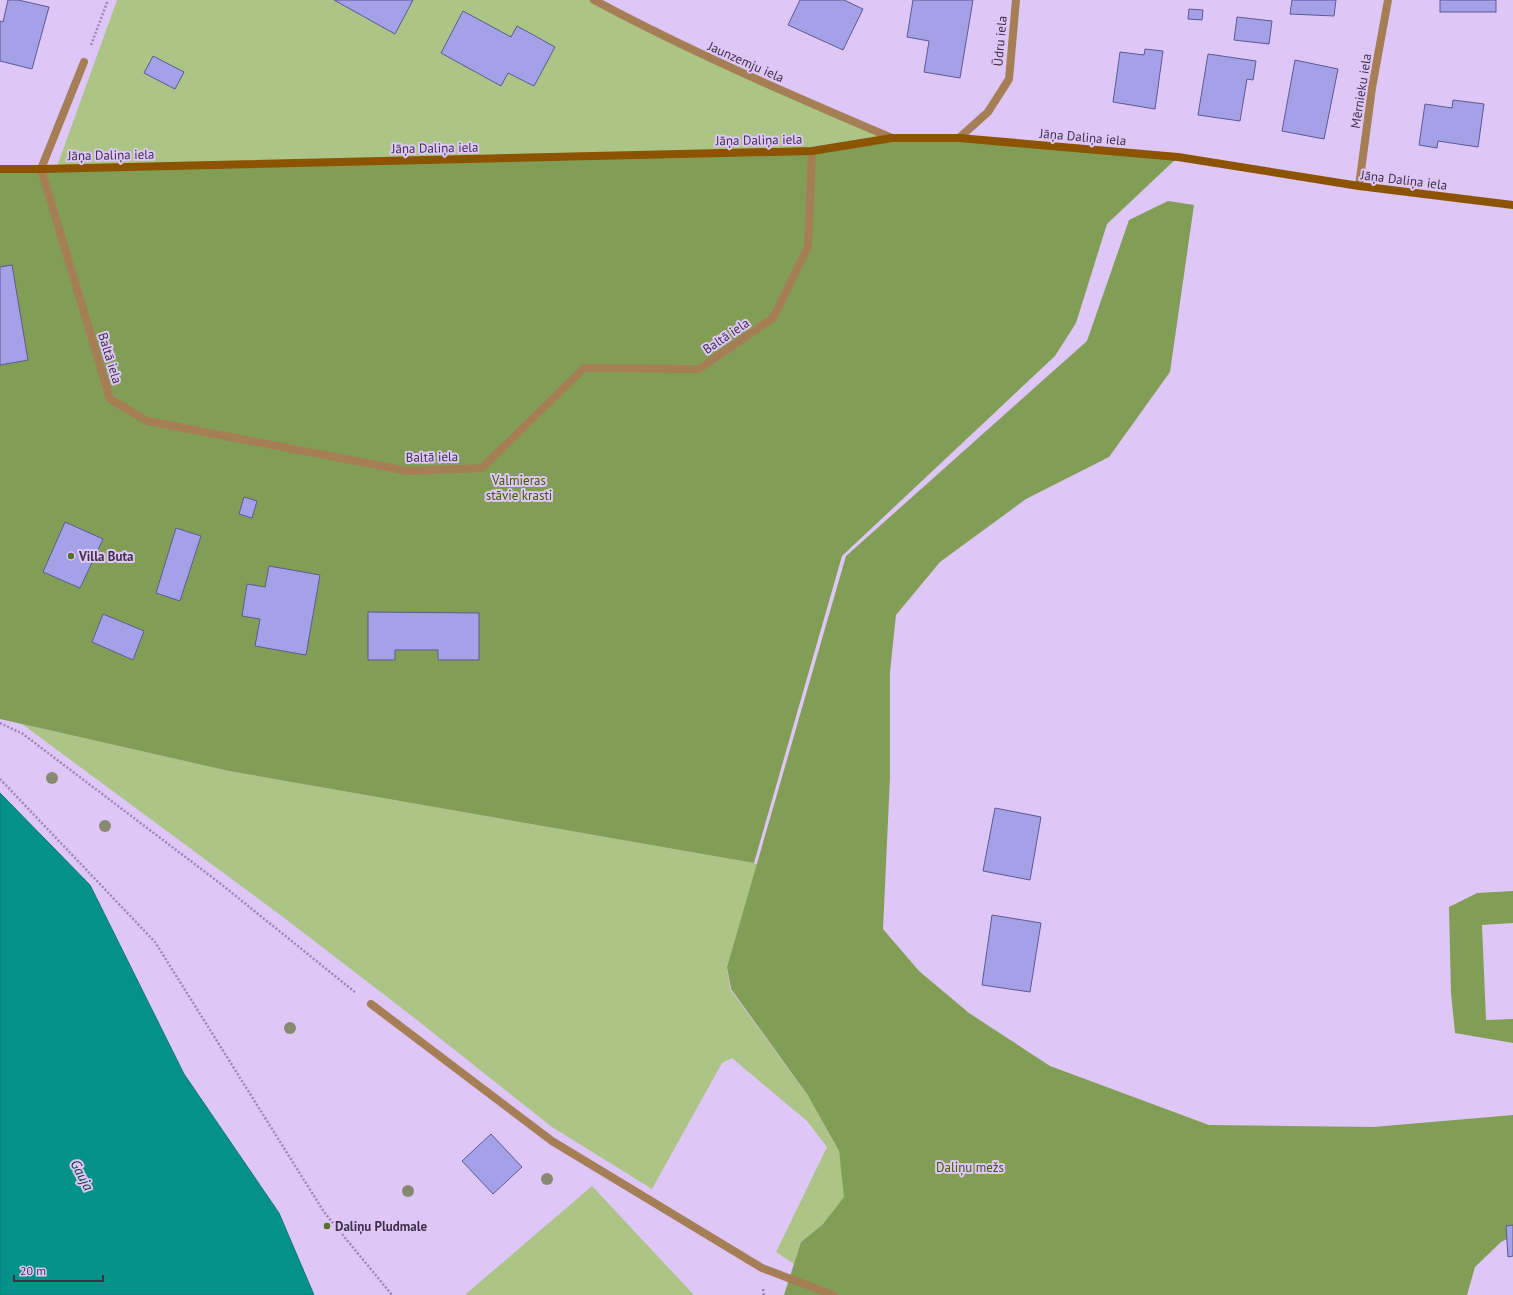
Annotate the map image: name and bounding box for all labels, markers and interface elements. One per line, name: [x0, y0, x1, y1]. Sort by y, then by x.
street label: Ūdru iela: [989, 15, 1011, 67]
street label: Jaunzemju iela: [704, 37, 787, 86]
street label: Mērnieku iela: [1347, 52, 1375, 130]
street label: Jāņa Daliņa iela: [1038, 125, 1127, 149]
street label: Jāņa Daliņa iela: [714, 131, 803, 149]
street label: Jāņa Daliņa iela: [390, 139, 479, 157]
street label: Jāņa Daliņa iela: [66, 146, 155, 164]
street label: Jāņa Daliņa iela: [1359, 166, 1448, 194]
street label: Baltā iela: [699, 314, 753, 358]
street label: Baltā iela: [94, 330, 126, 386]
street label: Baltā iela: [406, 448, 458, 466]
park label: Valmieras stāvie krasti: [486, 472, 552, 504]
place label: Villa Buta: [78, 548, 133, 565]
marker: Villa Buta: [66, 551, 76, 561]
water label: Gauja: [66, 1156, 98, 1194]
park label: Daliņu mežs: [936, 1159, 1004, 1176]
place label: Daliņu Pludmale: [335, 1218, 428, 1235]
marker: Daliņu Pludmale: [322, 1221, 332, 1231]
scale bar: [14, 1257, 103, 1283]
text: 20 m: [20, 1263, 46, 1278]

